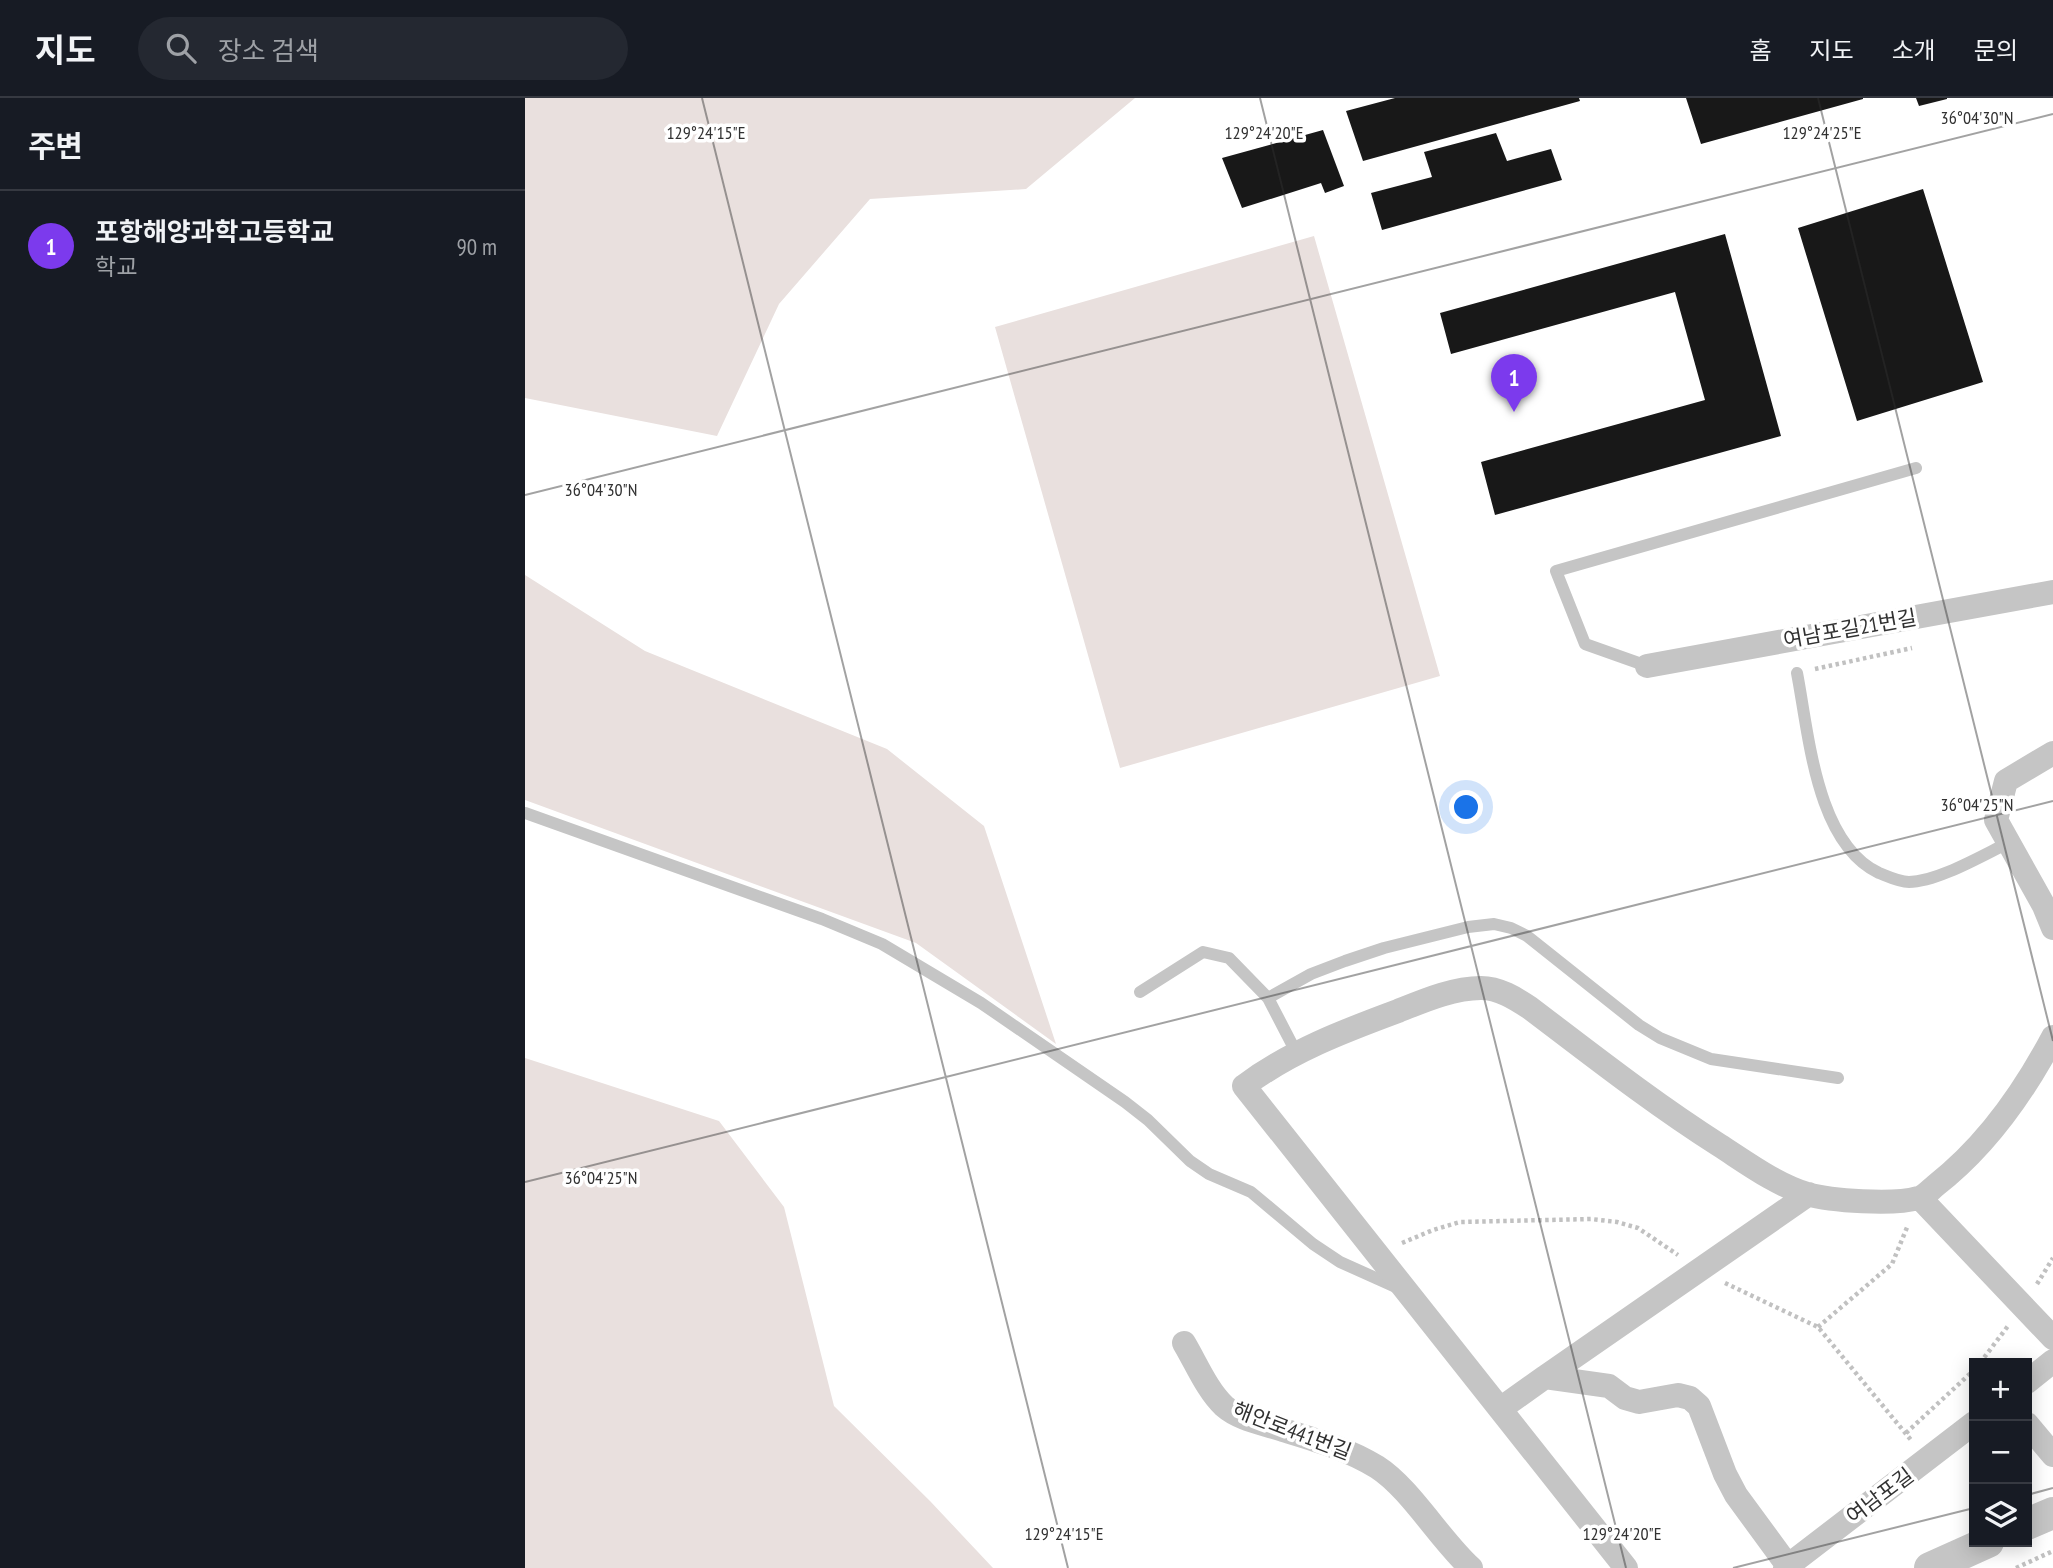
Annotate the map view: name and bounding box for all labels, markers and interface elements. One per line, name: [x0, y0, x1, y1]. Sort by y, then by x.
search box: [138, 17, 628, 80]
text: 지도: [35, 28, 96, 71]
icon: search: [162, 29, 200, 67]
text: 장소 검색: [218, 34, 319, 67]
text: 홈: [1749, 35, 1771, 66]
text: 지도: [1809, 35, 1854, 66]
text: 소개: [1892, 35, 1936, 66]
text: 문의: [1974, 35, 2018, 66]
text: 36°04'30"N: [1941, 106, 2013, 129]
text: 129°24'15"E: [667, 121, 745, 144]
text: 129°24'20"E: [1225, 121, 1303, 144]
text: 129°24'25"E: [1783, 121, 1861, 144]
text: 주변: [28, 126, 83, 165]
text: 포항해양과학고등학교: [95, 215, 334, 248]
text: 1: [46, 232, 57, 261]
text: 90 m: [456, 232, 497, 261]
text: 학교: [95, 252, 137, 281]
pin: 1: [1491, 354, 1537, 412]
text: 36°04'30"N: [565, 478, 637, 501]
street label: 여남포길21번길: [1781, 604, 1919, 654]
your location: [1449, 790, 1483, 824]
text: 36°04'25"N: [1941, 793, 2013, 816]
text: 36°04'25"N: [565, 1166, 637, 1189]
map controls: [1969, 1358, 2032, 1547]
button: +: [1969, 1358, 2032, 1421]
street label: 해안로441번길: [1229, 1396, 1355, 1466]
button: −: [1969, 1421, 2032, 1484]
street label: 여남포길: [1841, 1462, 1919, 1530]
button: layers: [1969, 1484, 2032, 1547]
text: 129°24'15"E: [1025, 1522, 1103, 1545]
text: 129°24'20"E: [1583, 1522, 1661, 1545]

